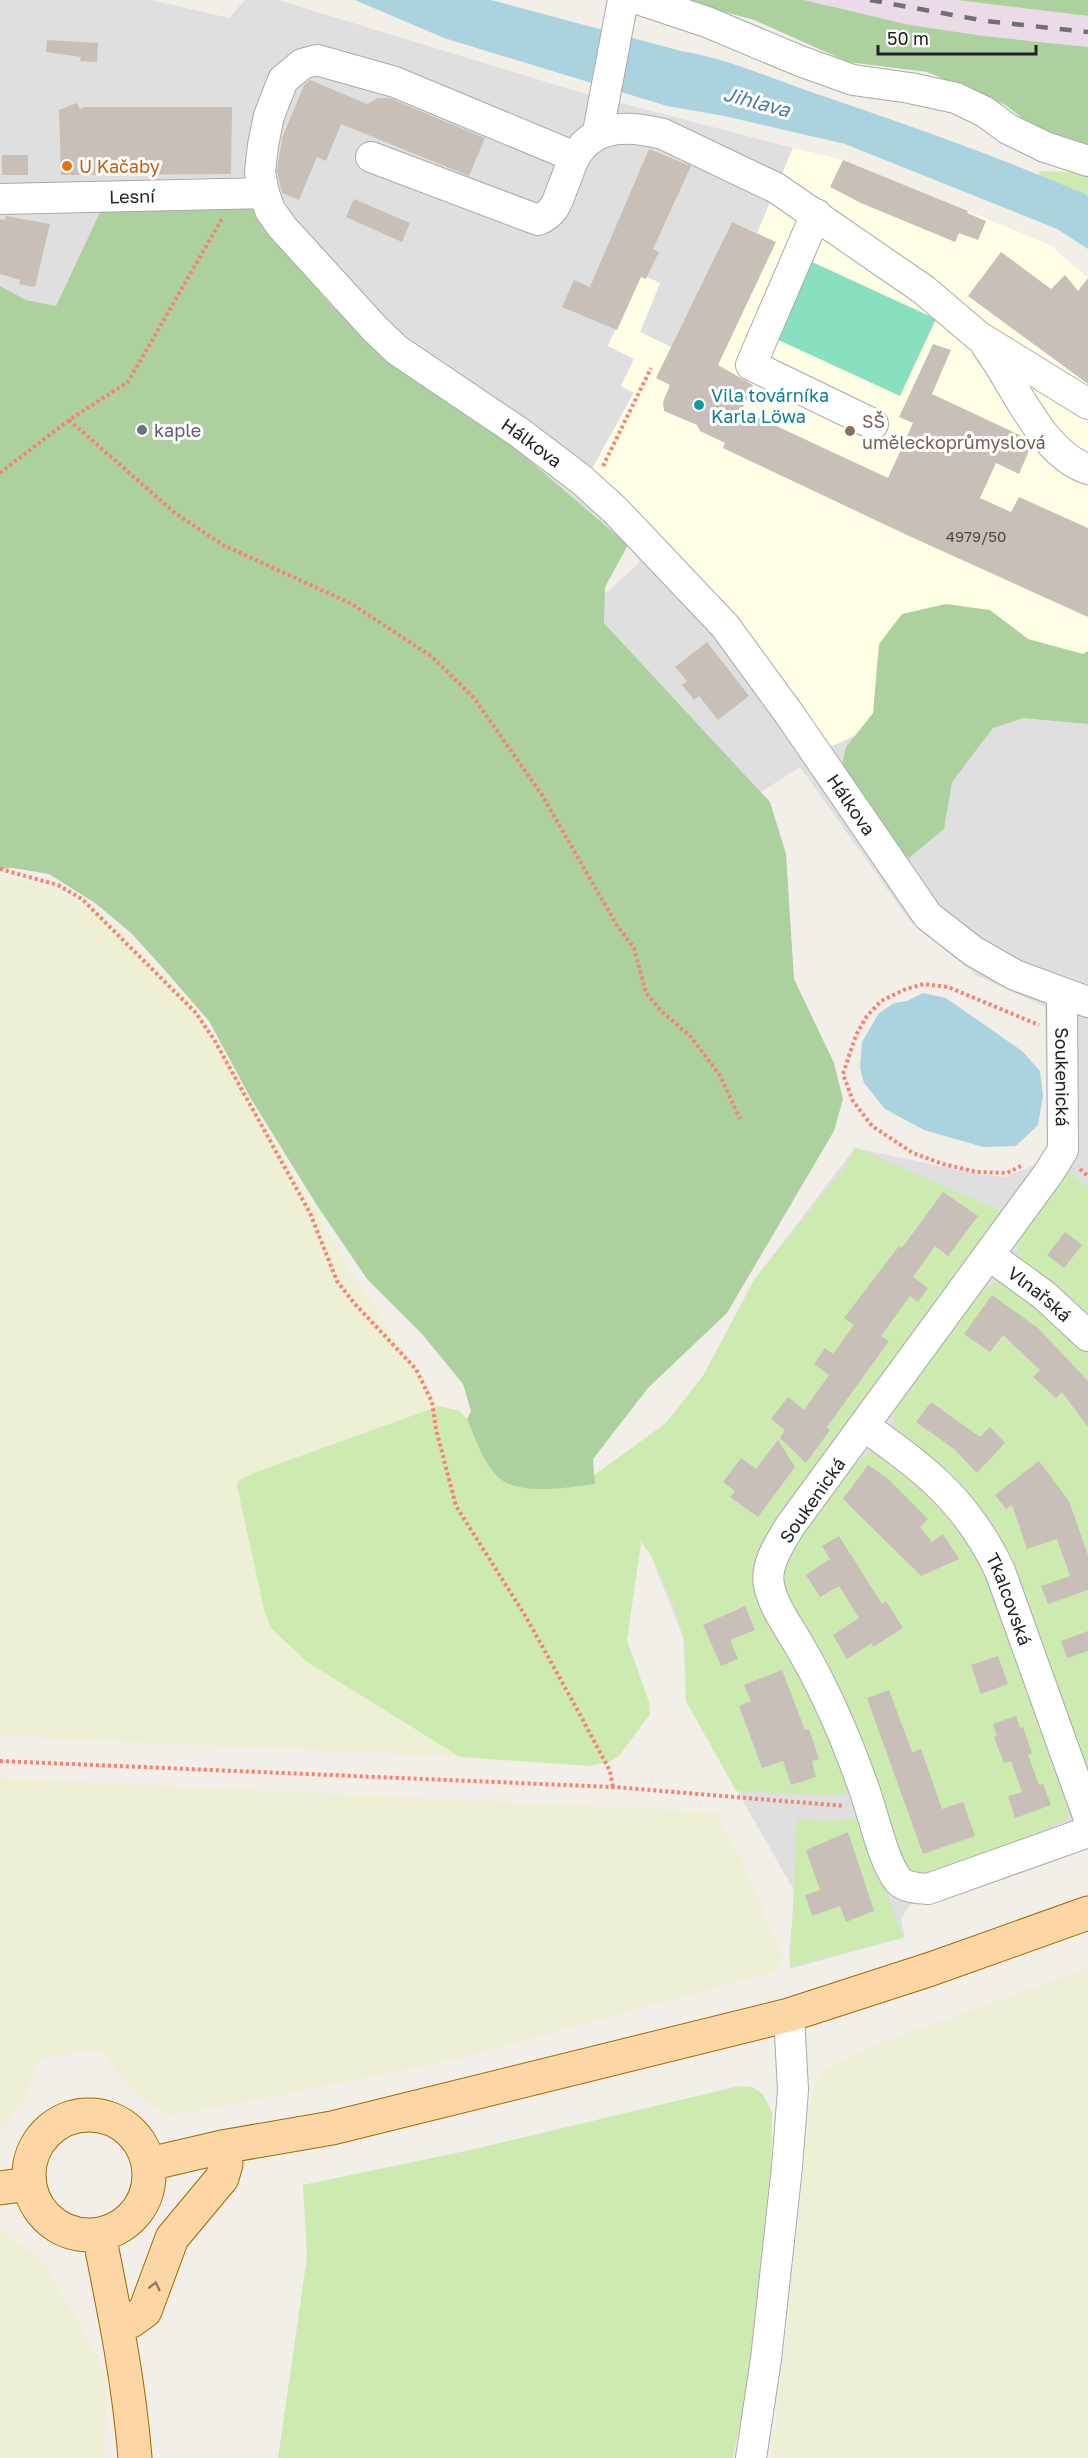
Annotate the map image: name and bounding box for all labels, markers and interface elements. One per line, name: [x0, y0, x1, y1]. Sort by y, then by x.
scale bar: [878, 18, 1036, 56]
text: 50 m: [887, 27, 929, 49]
water label: Jihlava: [721, 81, 794, 122]
place label: U Kačaby: [79, 155, 160, 177]
marker: U Kačaby: [60, 159, 74, 173]
street label: Lesní: [109, 184, 156, 208]
place label: Vila továrníka Karla Löwa: [711, 384, 829, 427]
marker: Vila továrníka Karla Löwa: [692, 398, 706, 412]
place label: SŠ uměleckoprůmyslová: [862, 410, 1046, 453]
street label: Hálkova: [498, 413, 566, 472]
place label: kaple: [154, 419, 201, 441]
marker: kaple: [135, 423, 149, 437]
marker: SŠ uměleckoprůmyslová: [843, 424, 857, 438]
house number: 4979/50: [946, 527, 1006, 545]
street label: Hálkova: [823, 770, 880, 840]
street label: Soukenická: [1051, 1027, 1074, 1127]
street label: Vlnařská: [1004, 1262, 1076, 1326]
street label: Soukenická: [775, 1453, 849, 1547]
street label: Tkalcovská: [982, 1549, 1037, 1648]
one-way arrow: [147, 2281, 160, 2291]

